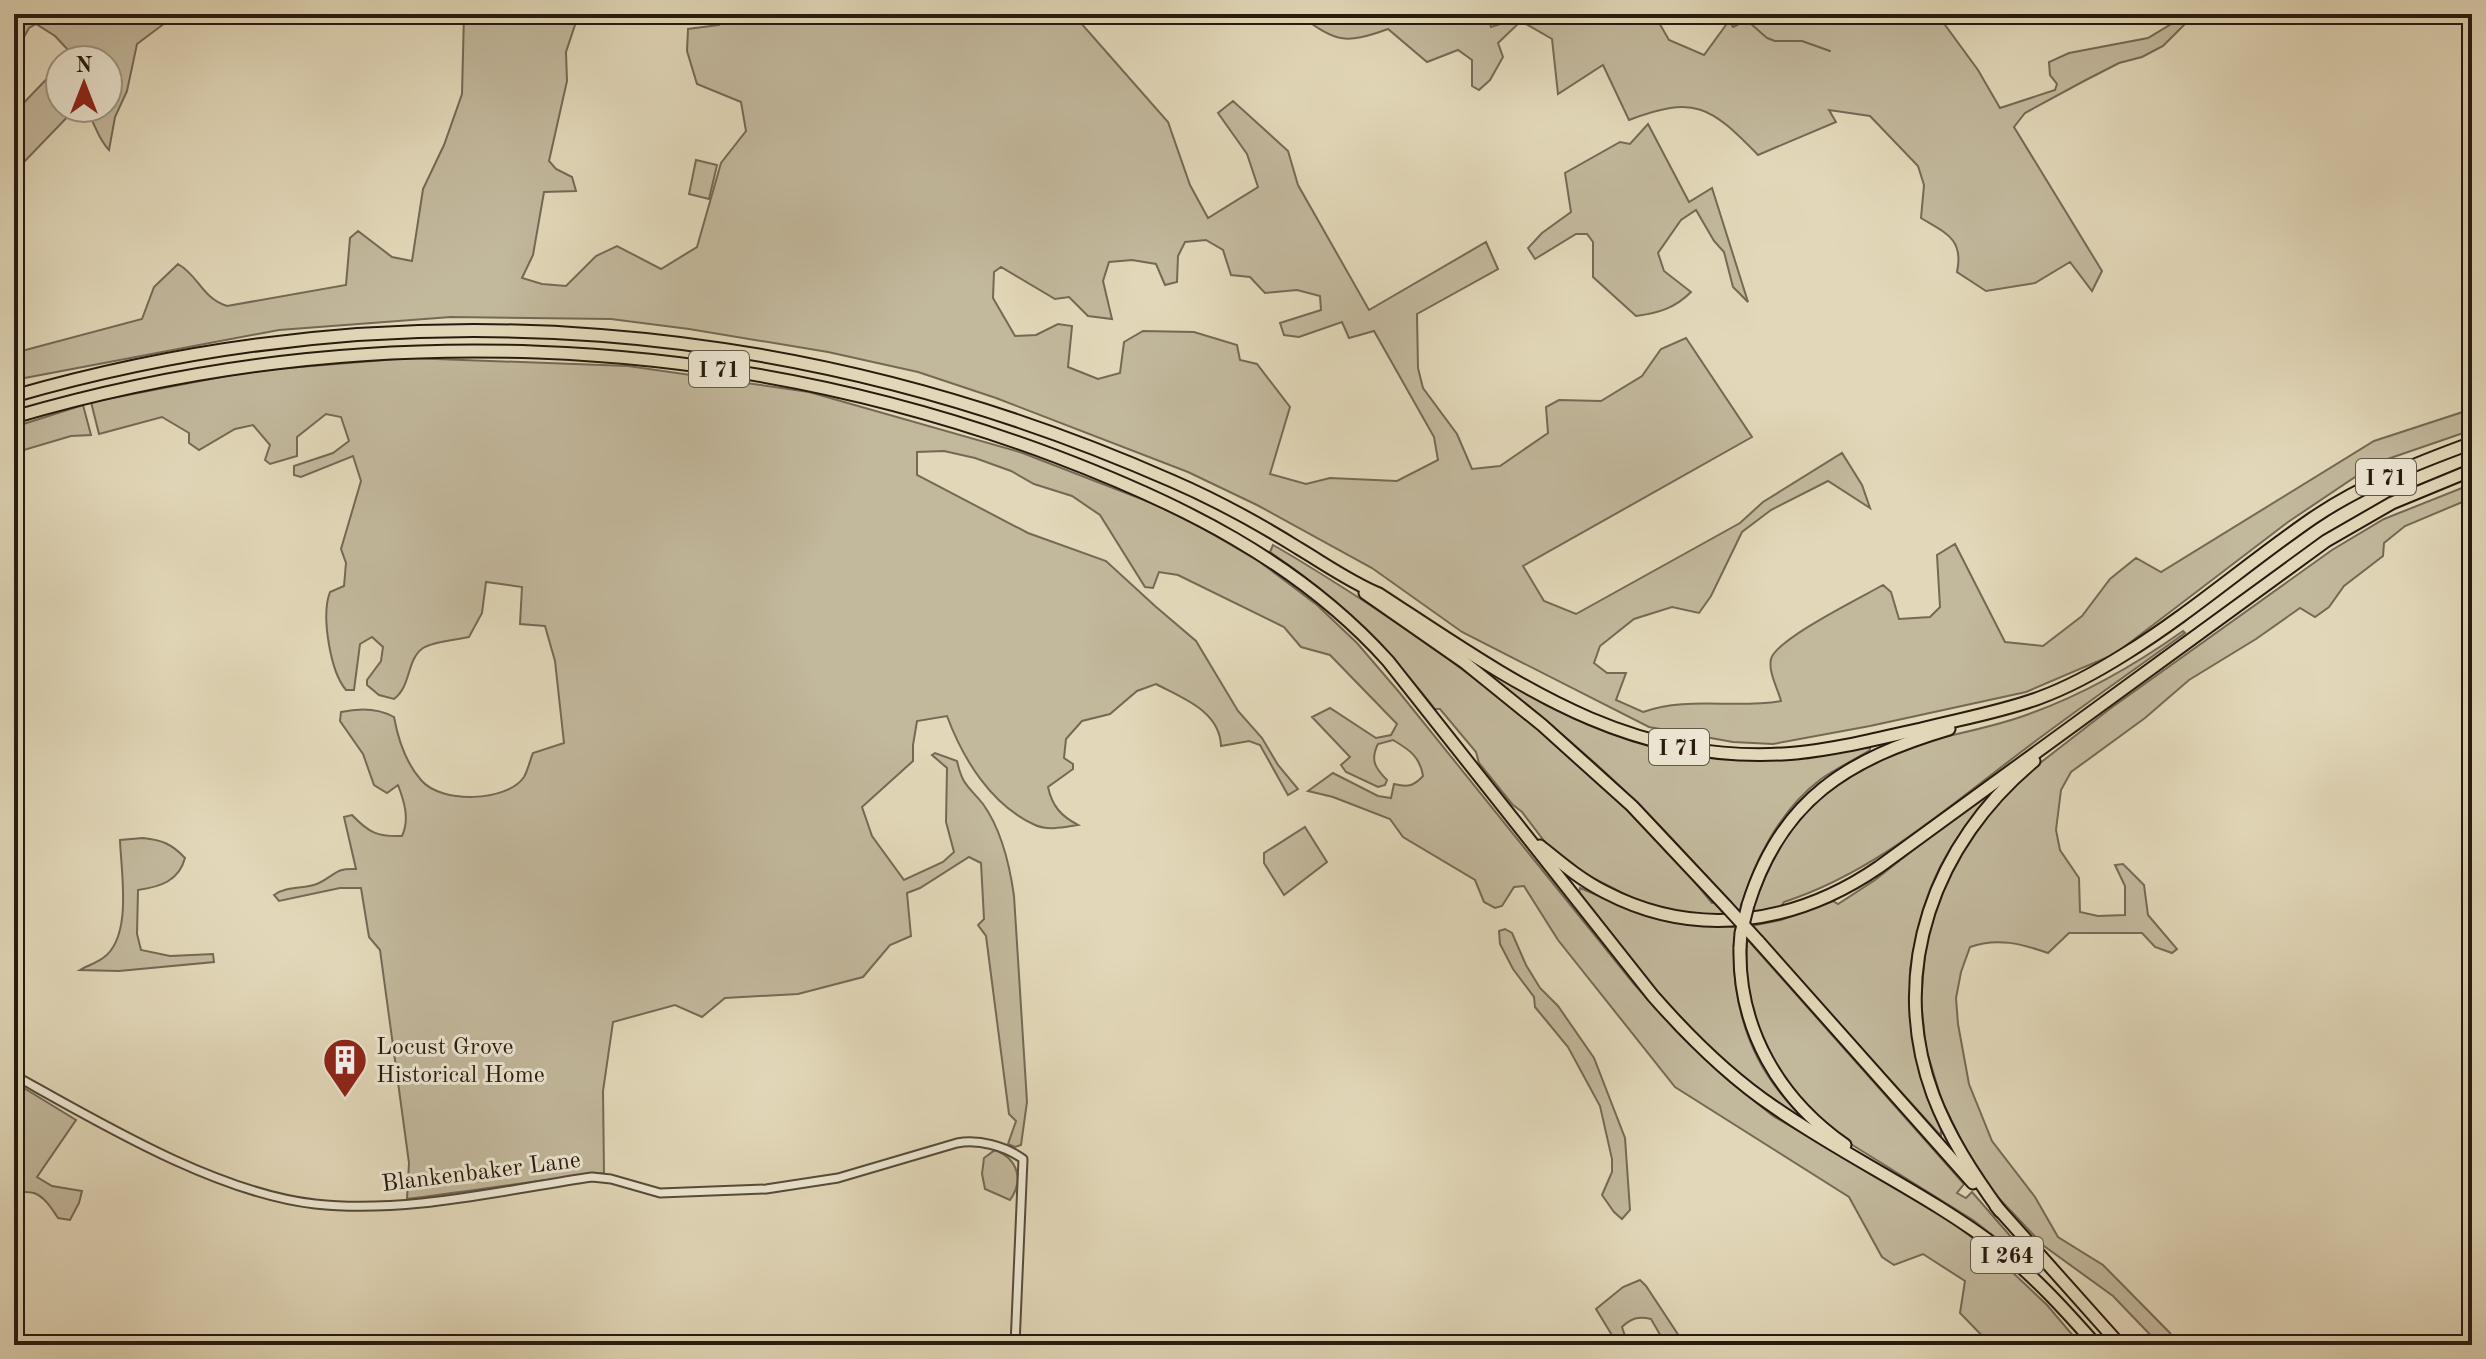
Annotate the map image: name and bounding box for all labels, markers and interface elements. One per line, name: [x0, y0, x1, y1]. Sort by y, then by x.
north arrow: [44, 44, 124, 124]
text: N: [76, 55, 93, 77]
road number: I 71: [689, 351, 749, 387]
road number: I 71: [2356, 459, 2416, 495]
road number: I 71: [1649, 729, 1709, 765]
building icon: Locust Grove Historical Home: [321, 1036, 369, 1099]
place label: Locust Grove Historical Home: [376, 1036, 545, 1088]
street label: Blankenbaker Lane: [380, 1149, 582, 1197]
road number: I 264: [1971, 1237, 2043, 1273]

